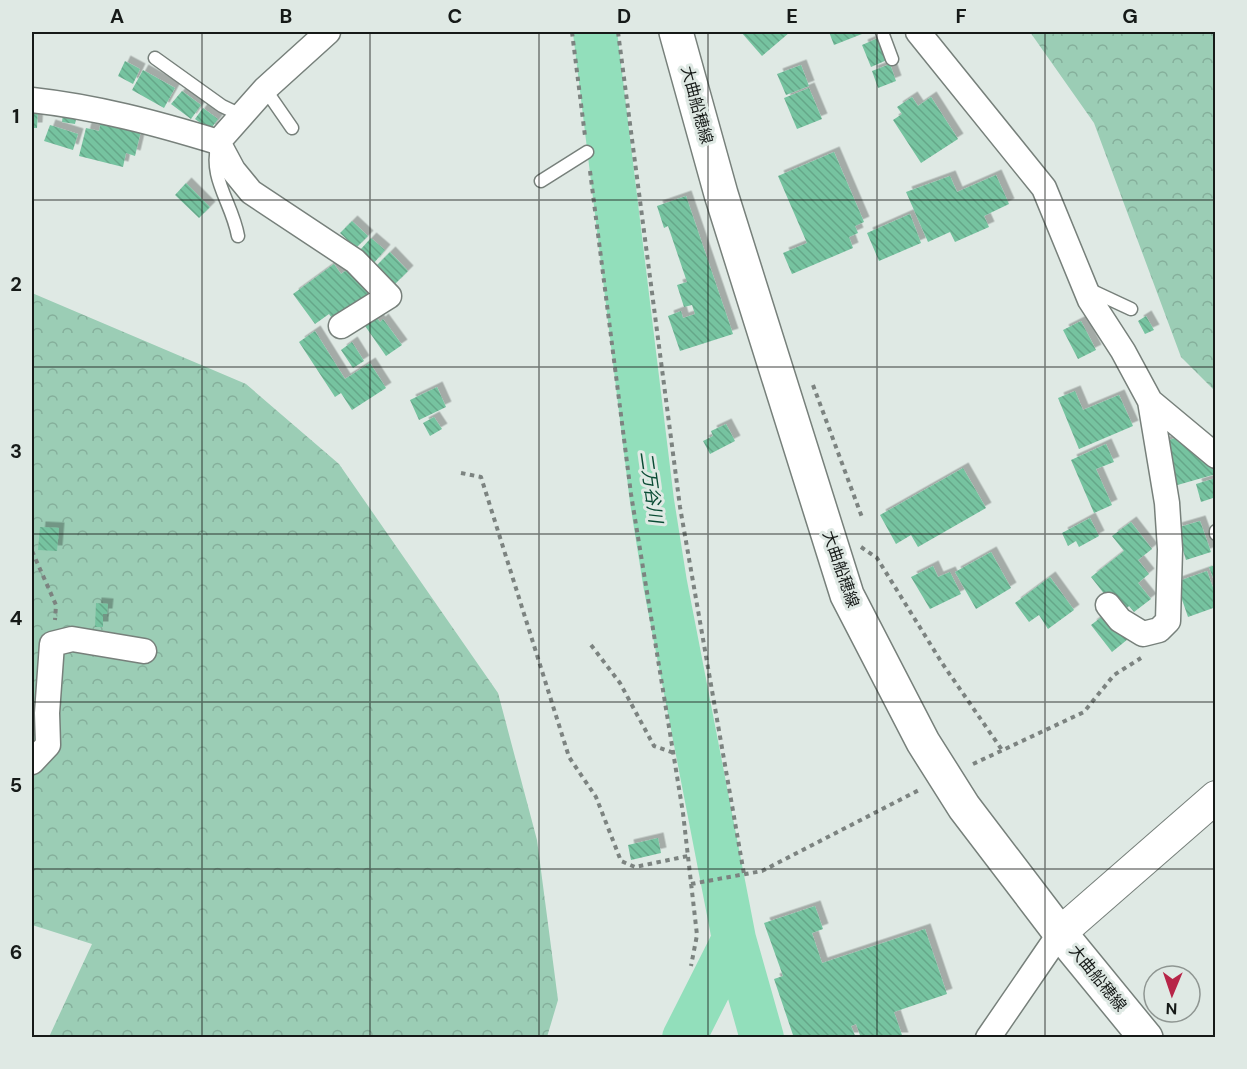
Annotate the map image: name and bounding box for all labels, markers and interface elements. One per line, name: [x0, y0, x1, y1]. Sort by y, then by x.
text: A: [110, 3, 124, 29]
text: B: [280, 3, 292, 29]
text: C: [448, 3, 462, 29]
text: D: [617, 3, 631, 29]
text: E: [786, 3, 798, 29]
text: F: [955, 3, 967, 29]
text: G: [1122, 3, 1138, 29]
street label: 大曲船穂線: [677, 64, 717, 146]
text: 1: [12, 103, 20, 129]
text: 2: [10, 271, 22, 297]
text: 3: [10, 438, 22, 464]
water label: 二万谷川: [634, 450, 668, 526]
street label: 大曲船穂線: [818, 528, 864, 610]
text: 4: [10, 605, 23, 631]
text: 5: [10, 772, 22, 798]
text: 6: [10, 939, 22, 965]
street label: 大曲船穂線: [1065, 940, 1131, 1016]
north arrow: [1142, 964, 1202, 1024]
text: N: [1165, 998, 1178, 1019]

